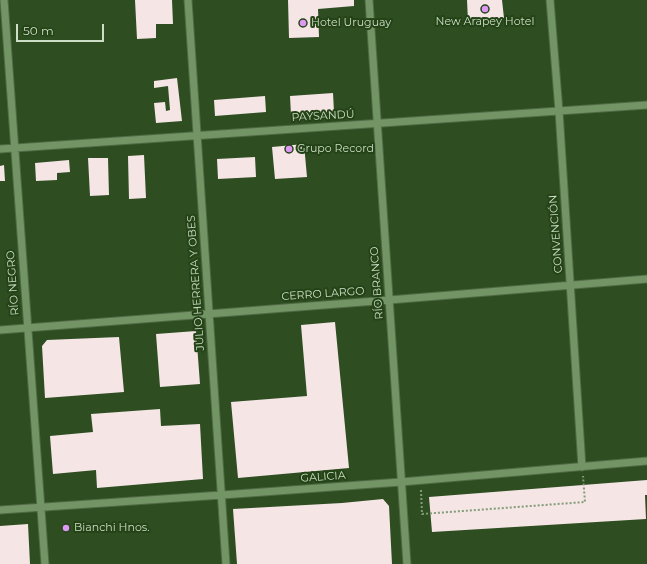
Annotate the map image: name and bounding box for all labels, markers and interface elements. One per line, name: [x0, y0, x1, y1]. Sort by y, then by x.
marker: New Arapey Hotel: [480, 4, 490, 14]
place label: New Arapey Hotel: [436, 15, 534, 29]
scale bar: [18, 16, 106, 42]
place label: Hotel Uruguay: [311, 16, 391, 30]
marker: Hotel Uruguay: [298, 18, 308, 28]
text: 50 m: [23, 23, 54, 38]
street label: PAYSANDÚ: [291, 108, 355, 124]
place label: Grupo Record: [297, 142, 374, 156]
marker: Grupo Record: [284, 144, 294, 154]
street label: CONVENCIÓN: [547, 194, 565, 274]
street label: JULIO HERRERA Y OBES: [185, 215, 207, 351]
street label: RÍO BRANCO: [368, 246, 386, 320]
street label: RÍO NEGRO: [4, 250, 22, 316]
street label: CERRO LARGO: [281, 285, 365, 303]
street label: GALICIA: [300, 469, 346, 485]
place label: Bianchi Hnos.: [74, 521, 150, 535]
marker: Bianchi Hnos.: [61, 523, 71, 533]

